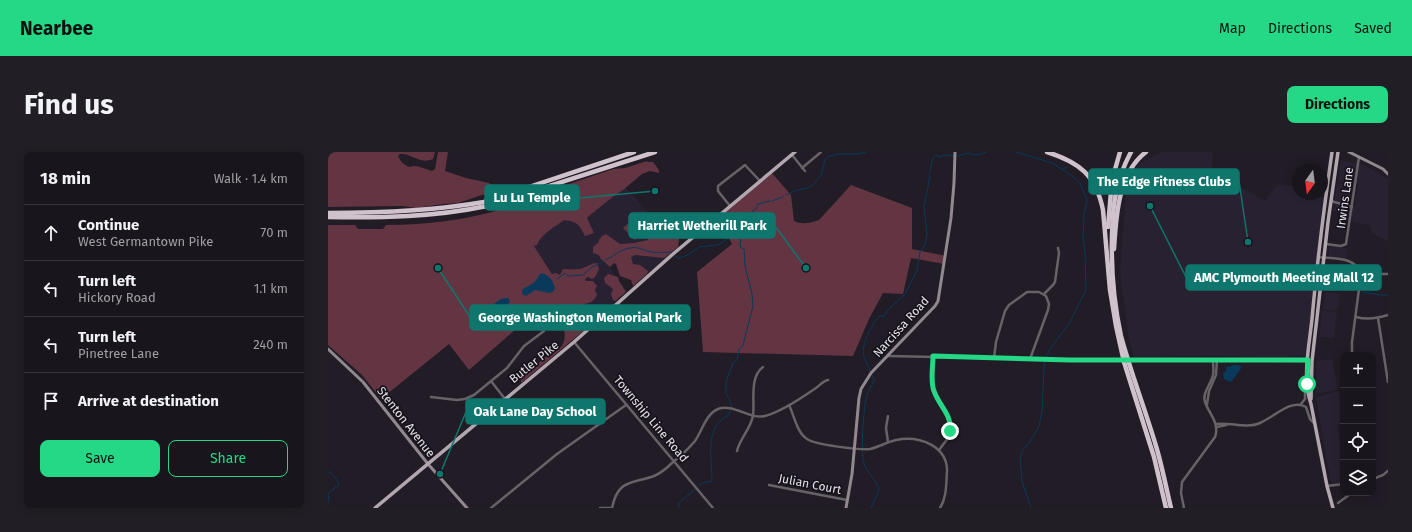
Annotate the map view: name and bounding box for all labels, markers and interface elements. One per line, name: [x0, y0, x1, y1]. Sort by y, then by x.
text: Nearbee: [20, 17, 93, 40]
text: Map: [1219, 20, 1246, 37]
text: Directions: [1268, 20, 1332, 37]
text: Saved: [1354, 20, 1392, 37]
button: Directions: [1287, 86, 1388, 123]
text: Find us: [24, 88, 114, 121]
north arrow: [1292, 164, 1328, 200]
street label: Irwins Lane: [1334, 166, 1356, 230]
text: 18 min: [40, 168, 91, 189]
callout: The Edge Fitness Clubs: [1089, 169, 1239, 194]
text: Walk · 1.4 km: [214, 171, 288, 186]
text: The Edge Fitness Clubs: [1097, 174, 1232, 189]
callout: Lu Lu Temple: [485, 185, 579, 210]
text: Lu Lu Temple: [493, 190, 571, 205]
callout: Harriet Wetherill Park: [629, 213, 775, 238]
text: Continue: [78, 216, 139, 234]
text: Harriet Wetherill Park: [637, 218, 767, 233]
icon: ahead: [40, 222, 62, 244]
text: 70 m: [261, 225, 288, 240]
text: West Germantown Pike: [78, 234, 213, 249]
callout: AMC Plymouth Meeting Mall 12: [1186, 265, 1381, 290]
text: AMC Plymouth Meeting Mall 12: [1193, 270, 1374, 285]
text: Turn left: [78, 272, 136, 290]
icon: left: [40, 278, 62, 300]
text: 1.1 km: [254, 281, 288, 296]
text: Hickory Road: [78, 290, 156, 305]
street label: Narcissa Road: [870, 294, 932, 360]
callout: George Washington Memorial Park: [470, 305, 690, 330]
text: George Washington Memorial Park: [478, 310, 683, 325]
text: Turn left: [78, 328, 136, 346]
icon: left: [40, 334, 62, 356]
text: 240 m: [253, 337, 288, 352]
street label: Butler Pike: [507, 338, 561, 386]
text: Pinetree Lane: [78, 346, 159, 361]
map controls: [1340, 352, 1376, 496]
button: +: [1340, 352, 1376, 388]
street label: Township Line Road: [611, 373, 691, 465]
route start: [1298, 375, 1316, 393]
street label: Stenton Avenue: [374, 384, 438, 460]
button: −: [1340, 388, 1376, 424]
icon: arrive: [40, 390, 62, 412]
text: Arrive at destination: [78, 392, 219, 410]
callout: Oak Lane Day School: [466, 399, 605, 424]
text: Oak Lane Day School: [474, 404, 597, 419]
route end: [941, 422, 959, 440]
button: locate: [1340, 424, 1376, 460]
button: Save: [40, 440, 160, 477]
button: Share: [168, 440, 288, 477]
button: layers: [1340, 460, 1376, 496]
street label: Julian Court: [777, 471, 843, 497]

